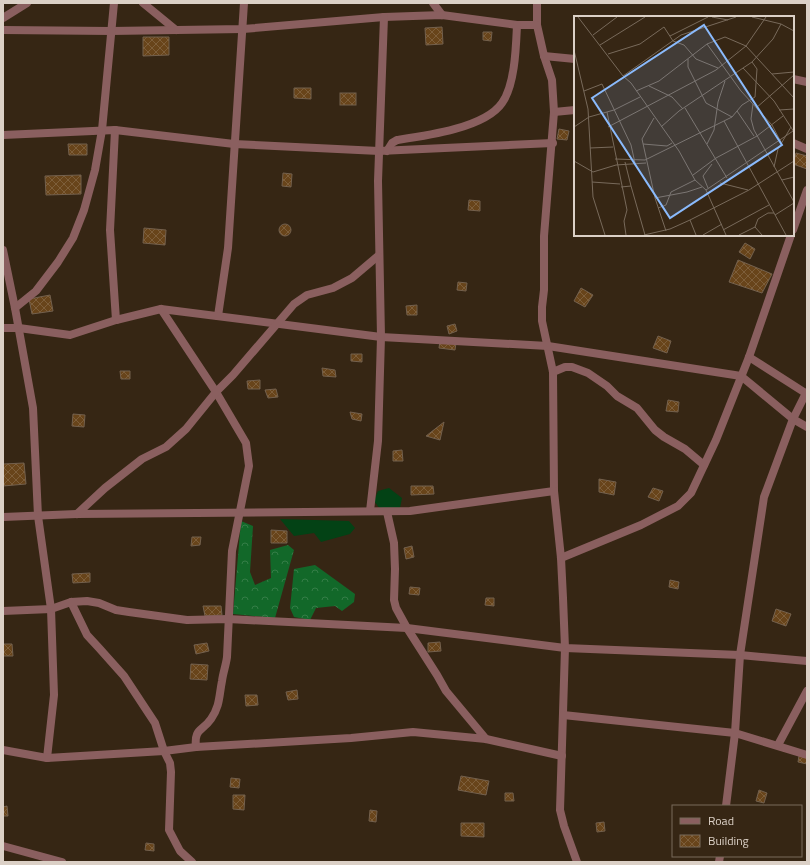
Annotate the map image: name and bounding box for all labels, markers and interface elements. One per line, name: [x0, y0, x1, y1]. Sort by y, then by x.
inset map: [574, 16, 794, 236]
legend: [672, 805, 802, 857]
text: Road: [708, 811, 734, 830]
text: Building: [708, 831, 749, 850]

